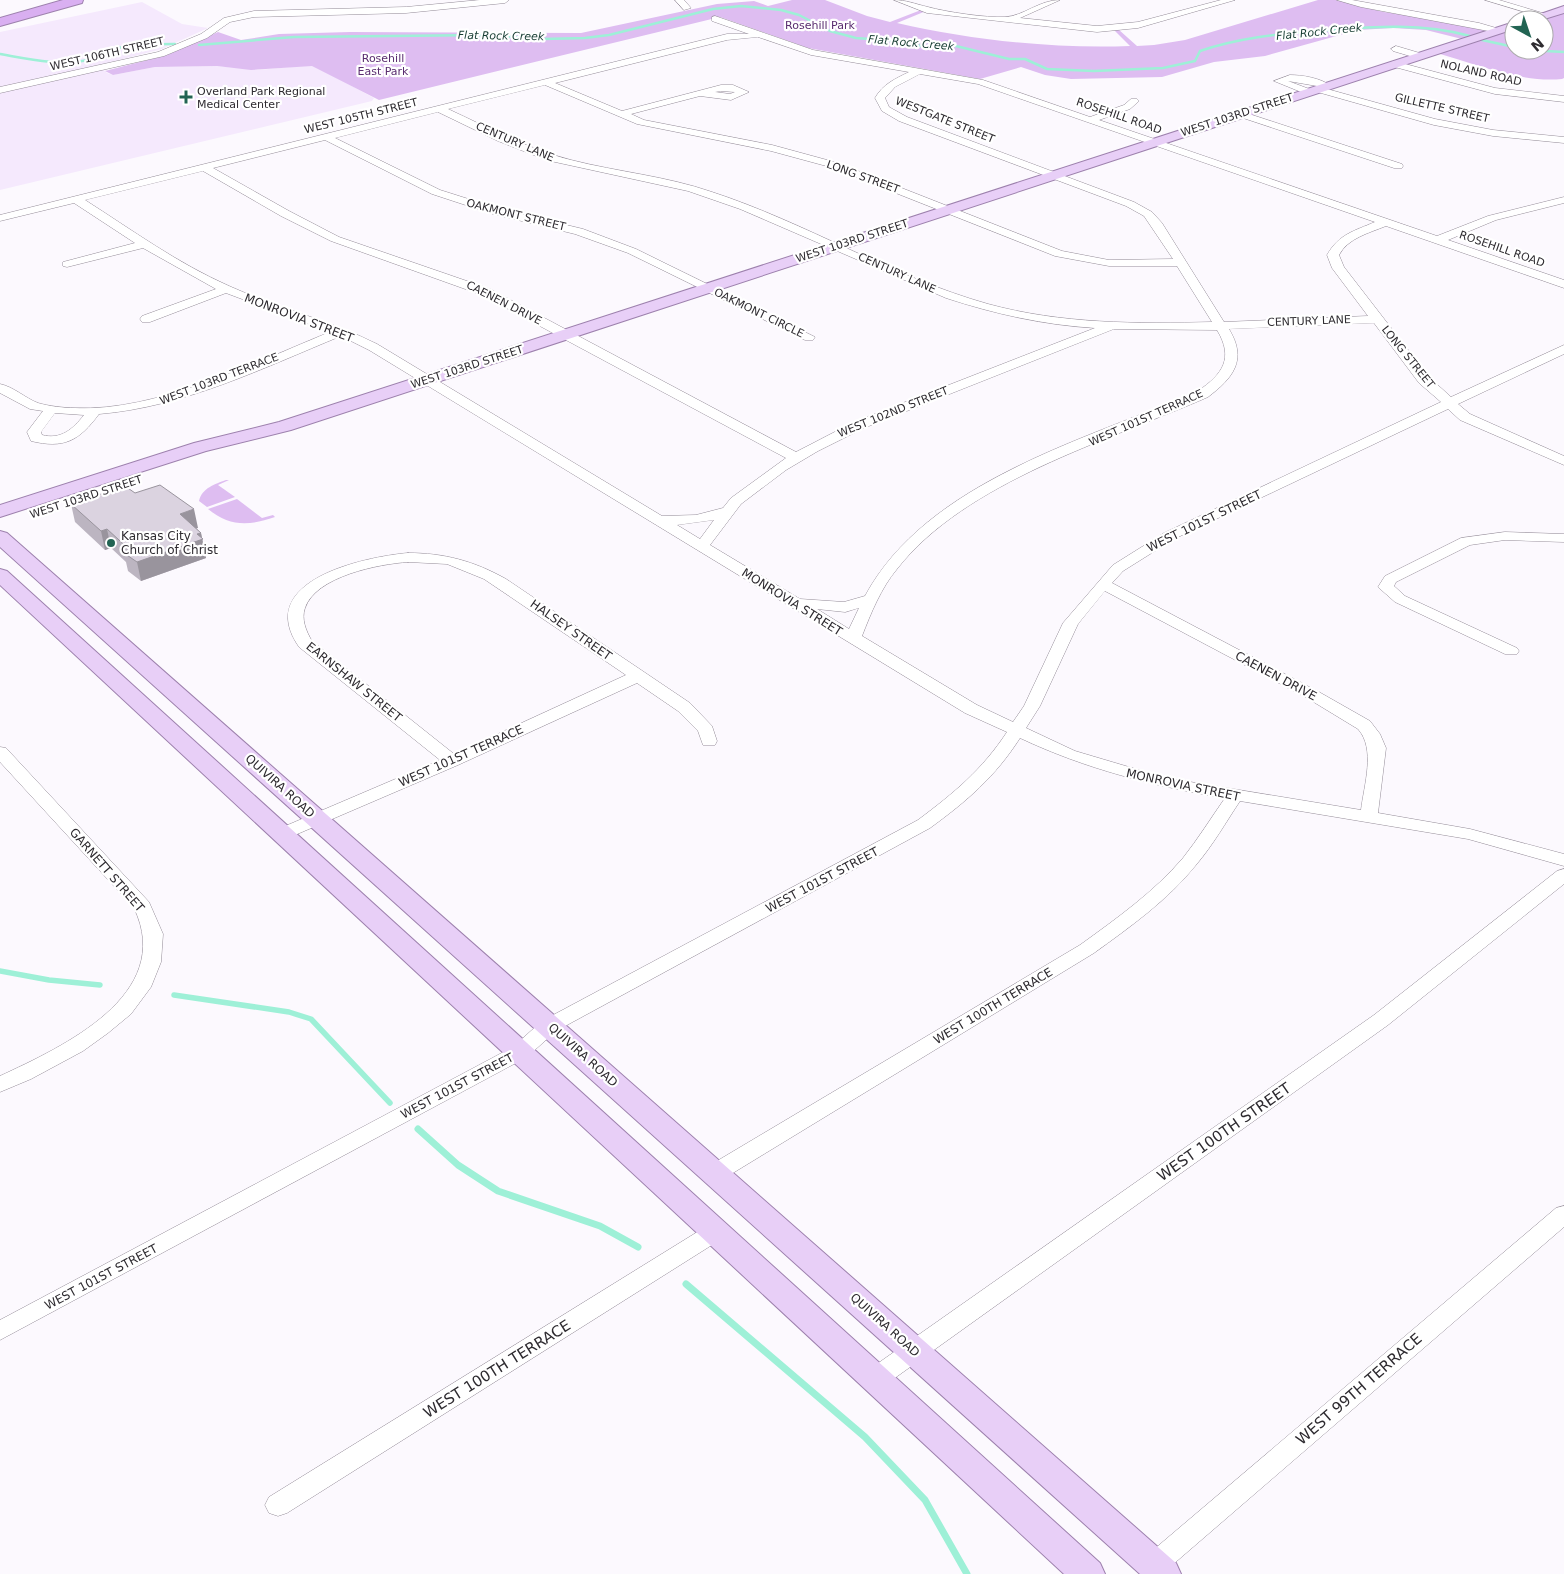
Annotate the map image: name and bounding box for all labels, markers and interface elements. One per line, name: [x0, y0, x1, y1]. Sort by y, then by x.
north arrow: [1504, 10, 1554, 60]
park label: Rosehill Park: [785, 19, 856, 32]
water label: Flat Rock Creek: [1275, 21, 1363, 43]
water label: Flat Rock Creek: [458, 29, 545, 43]
water label: Flat Rock Creek: [867, 33, 955, 53]
street label: WEST 106TH STREET: [49, 35, 165, 73]
text: N: [1528, 35, 1547, 55]
park label: Rosehill East Park: [357, 52, 409, 78]
street label: NOLAND ROAD: [1439, 57, 1523, 89]
place label: Overland Park Regional Medical Center: [197, 85, 325, 111]
marker: Overland Park Regional Medical Center: [179, 90, 193, 104]
street label: WEST 103RD STREET: [1179, 91, 1295, 139]
street label: GILLETTE STREET: [1393, 91, 1491, 125]
street label: WESTGATE STREET: [893, 94, 997, 146]
street label: ROSEHILL ROAD: [1075, 95, 1163, 137]
street label: WEST 105TH STREET: [303, 96, 419, 136]
street label: CENTURY LANE: [474, 120, 556, 164]
street label: LONG STREET: [825, 158, 901, 196]
street label: OAKMONT STREET: [465, 196, 567, 234]
street label: WEST 103RD STREET: [794, 217, 910, 265]
street label: ROSEHILL ROAD: [1458, 228, 1546, 270]
street label: CENTURY LANE: [856, 250, 938, 296]
street label: CAENEN DRIVE: [464, 278, 544, 328]
street label: OAKMONT CIRCLE: [712, 286, 806, 340]
street label: MONROVIA STREET: [242, 291, 356, 346]
street label: CENTURY LANE: [1267, 313, 1351, 329]
street label: LONG STREET: [1379, 323, 1437, 391]
street label: WEST 103RD STREET: [409, 343, 525, 391]
street label: WEST 103RD TERRACE: [158, 350, 280, 408]
street label: WEST 102ND STREET: [836, 384, 950, 440]
street label: WEST 101ST TERRACE: [1087, 387, 1205, 449]
street label: WEST 103RD STREET: [28, 473, 144, 521]
street label: WEST 101ST STREET: [1144, 487, 1264, 555]
place label: Kansas City Church of Christ: [121, 529, 218, 557]
marker: Kansas City Church of Christ: [105, 537, 117, 549]
street label: MONROVIA STREET: [739, 565, 845, 639]
street label: HALSEY STREET: [528, 597, 615, 664]
street label: EARNSHAW STREET: [303, 639, 405, 725]
street label: CAENEN DRIVE: [1233, 649, 1319, 703]
street label: WEST 101ST TERRACE: [397, 722, 525, 790]
street label: QUIVIRA ROAD: [242, 751, 318, 821]
street label: MONROVIA STREET: [1125, 766, 1242, 804]
street label: GARNETT STREET: [67, 825, 148, 915]
street label: WEST 101ST STREET: [763, 844, 881, 916]
street label: WEST 100TH TERRACE: [931, 965, 1055, 1047]
street label: QUIVIRA ROAD: [545, 1020, 621, 1090]
street label: WEST 101ST STREET: [398, 1050, 516, 1122]
street label: WEST 100TH STREET: [1154, 1079, 1295, 1185]
street label: WEST 101ST STREET: [42, 1241, 160, 1313]
street label: QUIVIRA ROAD: [847, 1290, 923, 1360]
street label: WEST 100TH TERRACE: [420, 1316, 574, 1422]
street label: WEST 99TH TERRACE: [1292, 1329, 1426, 1449]

